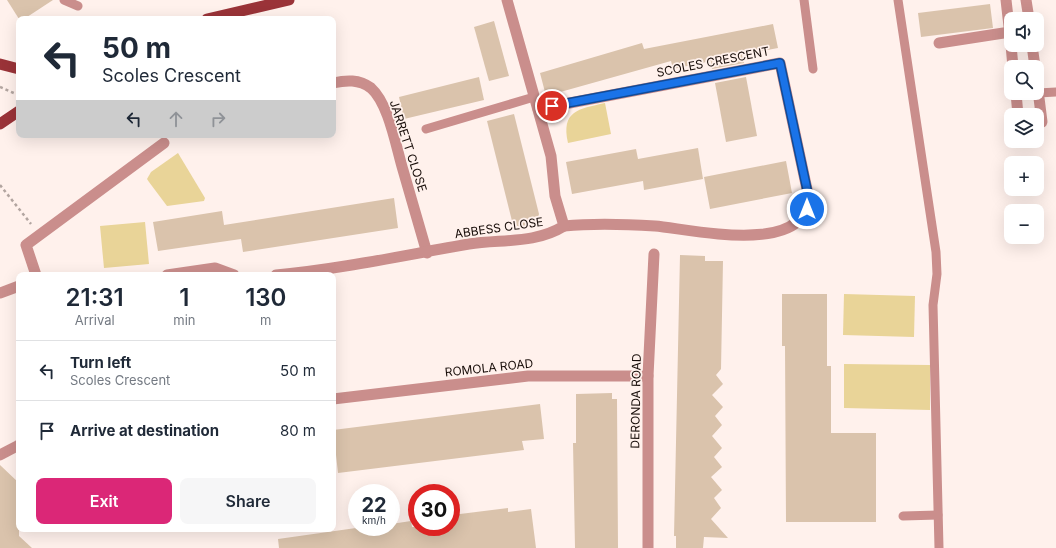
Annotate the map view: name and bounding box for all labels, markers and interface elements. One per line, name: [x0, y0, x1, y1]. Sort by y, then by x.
map controls: [1004, 12, 1044, 244]
button: sound: [1004, 12, 1044, 52]
text: 50 m: [102, 31, 171, 65]
icon: left: [36, 32, 88, 84]
street label: SCOLES CRESCENT: [655, 43, 771, 80]
button: search: [1004, 60, 1044, 100]
text: Scoles Crescent: [102, 65, 241, 86]
pin: [535, 89, 569, 123]
icon: arrive: [541, 95, 563, 117]
street label: JARRETT CLOSE: [387, 98, 430, 194]
icon: left: [123, 108, 145, 130]
icon: ahead: [165, 108, 187, 130]
icon: right: [207, 108, 229, 130]
button: layers: [1004, 108, 1044, 148]
button: +: [1004, 156, 1044, 196]
position arrow: [786, 188, 828, 230]
button: −: [1004, 204, 1044, 244]
street label: ABBESS CLOSE: [454, 214, 544, 241]
text: 21:31: [66, 283, 124, 312]
text: 1: [179, 283, 190, 312]
text: 130: [245, 283, 286, 312]
text: Arrival: [75, 312, 115, 328]
text: min: [173, 312, 196, 328]
text: m: [260, 312, 271, 328]
text: Turn left: [70, 353, 131, 372]
street label: DERONDA ROAD: [627, 353, 644, 449]
street label: ROMOLA ROAD: [444, 355, 534, 380]
icon: left: [36, 360, 58, 382]
text: 50 m: [280, 361, 316, 380]
text: Scoles Crescent: [70, 372, 170, 388]
icon: arrive: [36, 420, 58, 442]
text: Arrive at destination: [70, 421, 219, 440]
text: 80 m: [280, 421, 316, 440]
button: Exit: [36, 478, 172, 524]
button: Share: [180, 478, 316, 524]
speed limit sign: 30: [408, 484, 460, 536]
text: 22: [361, 493, 387, 517]
text: km/h: [362, 514, 386, 526]

